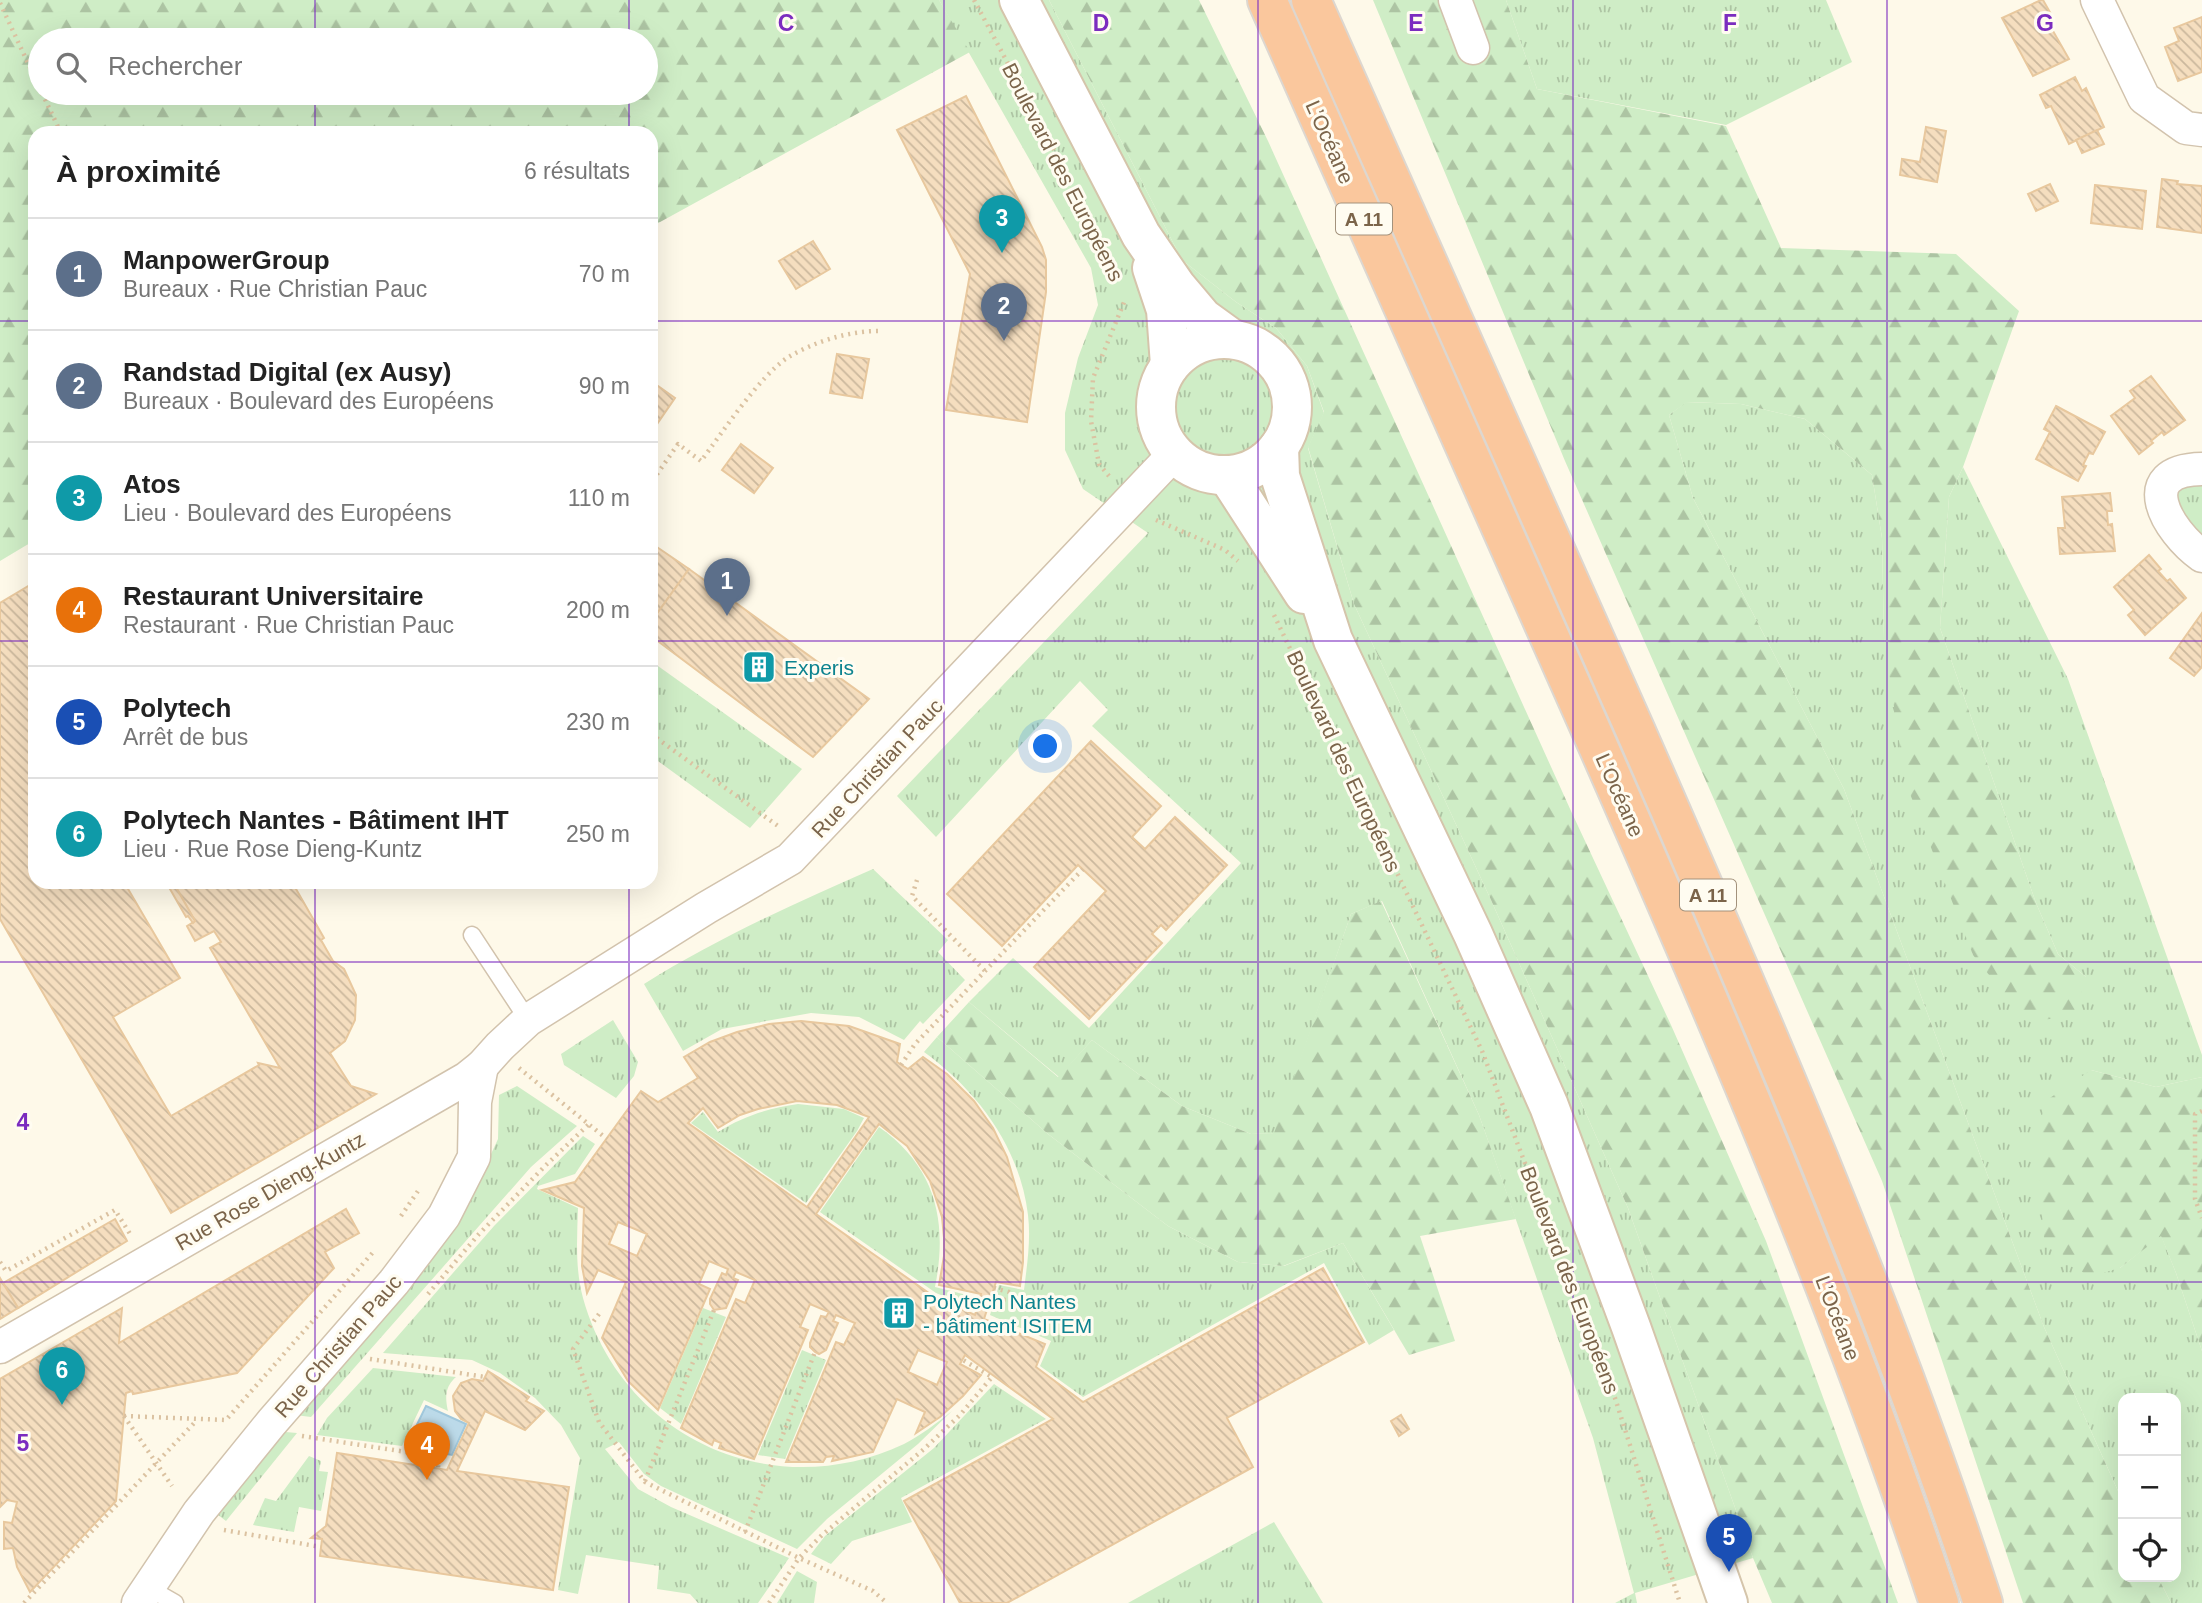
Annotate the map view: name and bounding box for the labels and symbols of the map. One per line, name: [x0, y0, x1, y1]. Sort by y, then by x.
text: C: [778, 10, 794, 36]
text: D: [1093, 10, 1109, 36]
text: E: [1408, 10, 1424, 36]
text: F: [1723, 10, 1737, 36]
text: G: [2036, 10, 2054, 36]
street label: Boulevard des Européens: [998, 59, 1128, 285]
street label: L’Océane: [1301, 97, 1359, 187]
pin: 3: [979, 195, 1025, 253]
road number: A 11: [1336, 204, 1392, 234]
pin: 2: [981, 283, 1027, 341]
pin: 1: [704, 558, 750, 616]
street label: Boulevard des Européens: [1283, 647, 1405, 875]
building icon: Experis: [740, 648, 778, 686]
place label: Experis: [784, 656, 854, 679]
street label: Rue Christian Pauc: [807, 694, 947, 842]
your location: [1028, 729, 1062, 763]
street label: L’Océane: [1591, 750, 1649, 840]
road number: A 11: [1680, 880, 1736, 911]
text: 4: [17, 1109, 30, 1135]
street label: Rue Rose Dieng-Kuntz: [171, 1127, 369, 1255]
street label: Boulevard des Européens: [1516, 1163, 1624, 1397]
street label: Rue Christian Pauc: [270, 1270, 406, 1422]
street label: L’Océane: [1811, 1272, 1865, 1364]
place label: Polytech Nantes - bâtiment ISITEM: [923, 1290, 1092, 1337]
building icon: Polytech Nantes - bâtiment ISITEM: [880, 1294, 918, 1332]
pin: 6: [39, 1347, 85, 1405]
pin: 4: [404, 1422, 450, 1480]
text: 5: [17, 1430, 30, 1456]
pin: 5: [1706, 1514, 1752, 1572]

